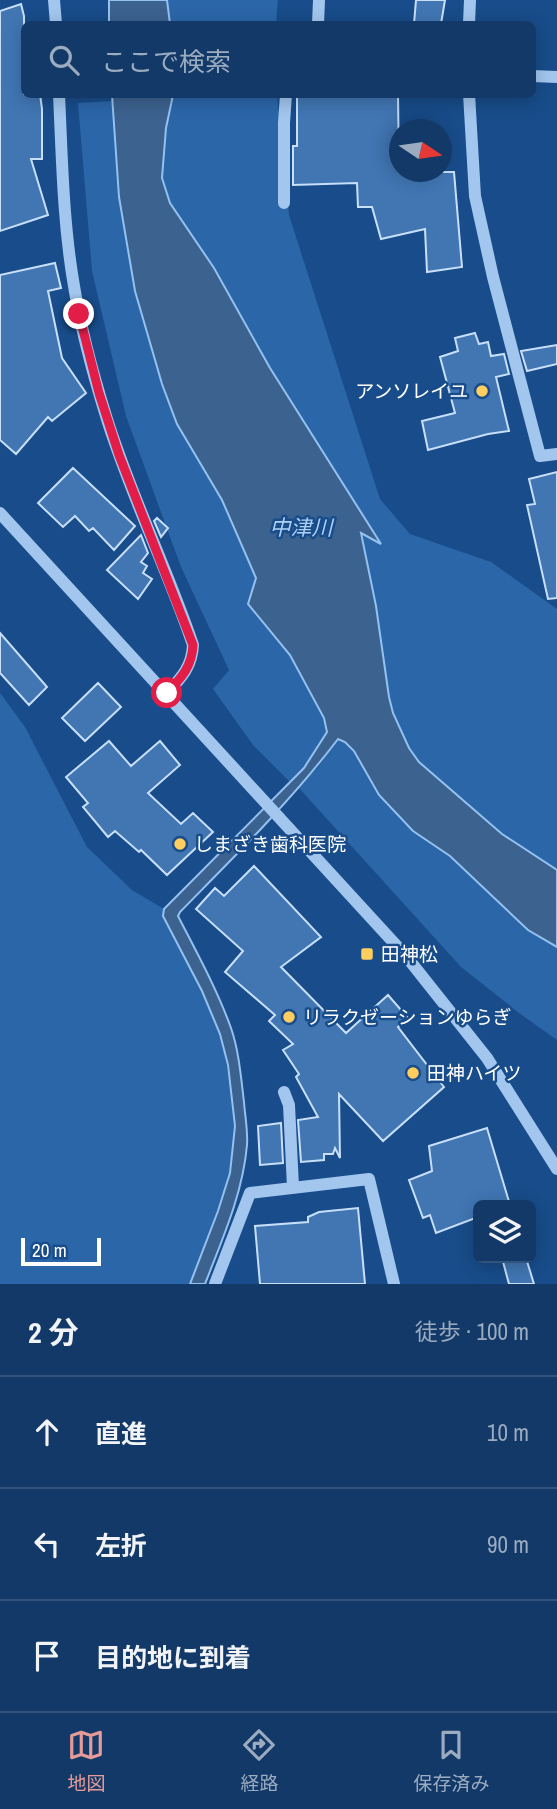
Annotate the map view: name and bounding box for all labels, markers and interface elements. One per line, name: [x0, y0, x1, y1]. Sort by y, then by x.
search box: [21, 21, 536, 98]
icon: search: [45, 41, 83, 79]
text: ここで検索: [101, 44, 231, 79]
north arrow: [389, 119, 452, 182]
route end: [63, 298, 94, 329]
place label: アンソレイユ: [355, 378, 468, 404]
marker: アンソレイユ: [474, 383, 490, 399]
water label: 中津川: [270, 513, 334, 542]
route start: [151, 677, 182, 708]
place label: しまざき歯科医院: [194, 831, 346, 857]
marker: しまざき歯科医院: [172, 836, 188, 852]
place label: 田神松: [381, 941, 438, 967]
marker: 田神松: [359, 946, 375, 962]
place label: リラクゼーションゆらぎ: [303, 1004, 512, 1030]
marker: リラクゼーションゆらぎ: [281, 1009, 297, 1025]
place label: 田神ハイツ: [427, 1060, 522, 1086]
marker: 田神ハイツ: [405, 1065, 421, 1081]
map controls: [473, 1200, 536, 1263]
button: layers: [473, 1200, 536, 1263]
scale bar: [21, 1235, 102, 1267]
text: 20 m: [32, 1237, 67, 1263]
text: 2 分: [28, 1312, 79, 1352]
text: 徒歩 · 100 m: [415, 1316, 529, 1347]
icon: ahead: [28, 1413, 66, 1451]
text: 直進: [95, 1416, 147, 1451]
text: 10 m: [487, 1417, 529, 1448]
icon: left: [28, 1525, 66, 1563]
text: 左折: [95, 1528, 147, 1563]
text: 90 m: [487, 1529, 529, 1560]
icon: arrive: [28, 1637, 66, 1675]
text: 目的地に到着: [95, 1640, 251, 1675]
tab: 地図: [67, 1726, 106, 1796]
tab: 経路: [240, 1726, 279, 1796]
tab: 保存済み: [413, 1726, 490, 1796]

